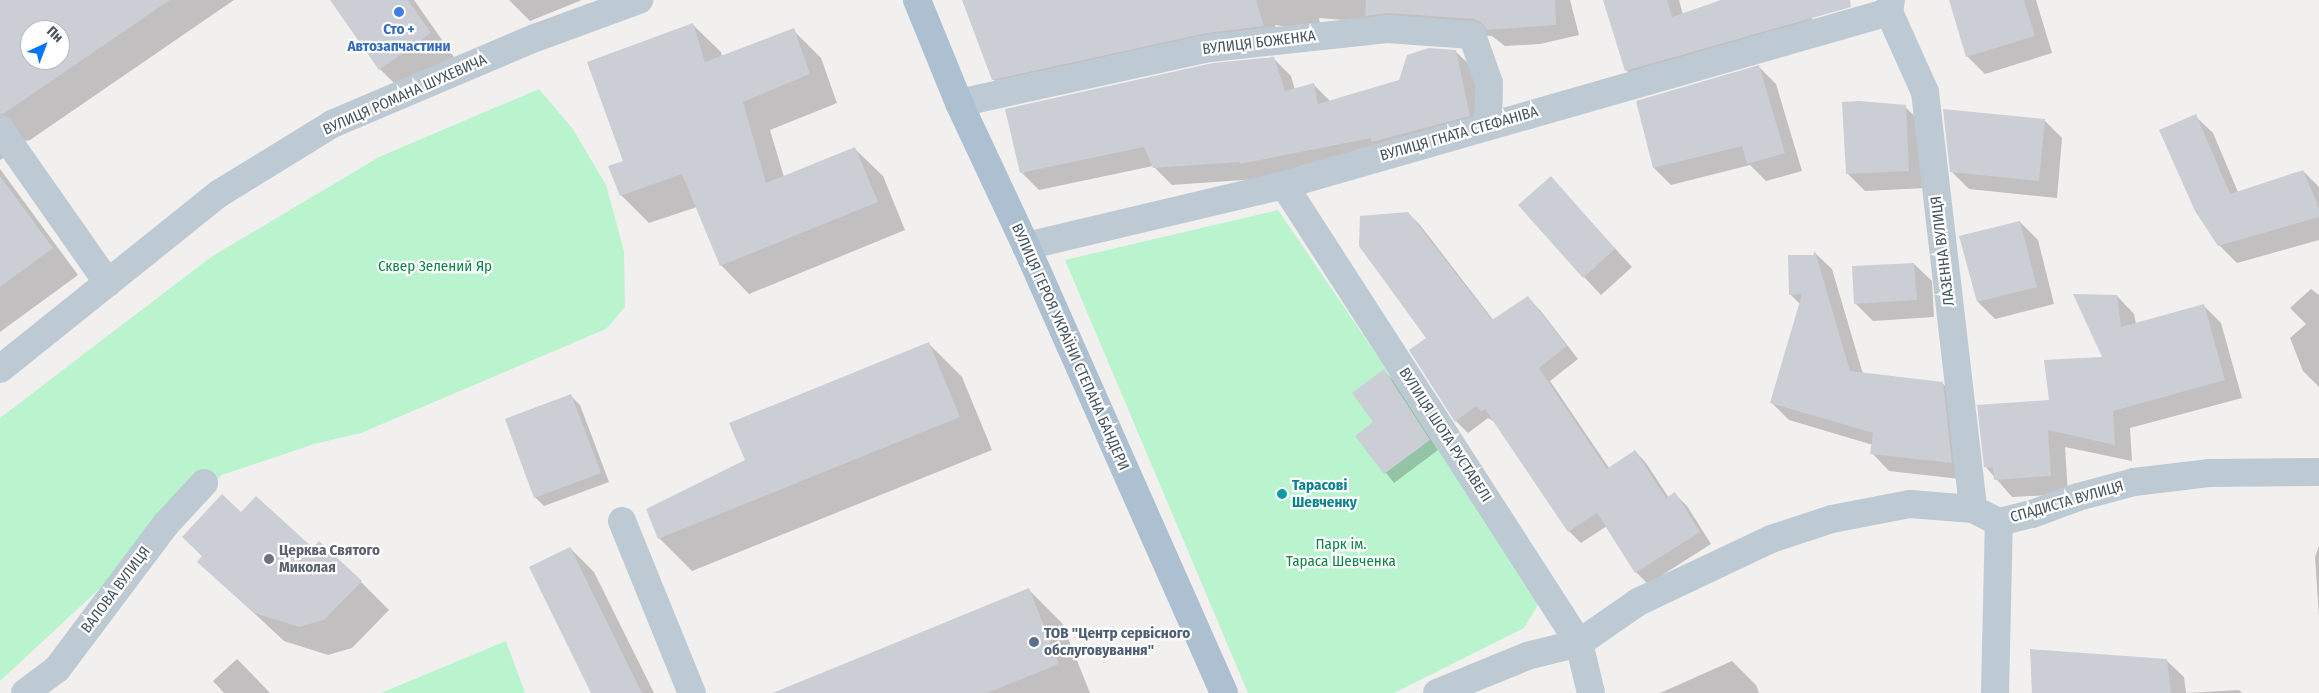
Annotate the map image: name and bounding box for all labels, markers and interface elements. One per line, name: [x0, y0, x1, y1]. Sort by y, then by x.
marker: Сто + Автозапчастини: [393, 6, 405, 18]
north arrow: [20, 20, 70, 70]
place label: Сто + Автозапчастини: [347, 20, 451, 55]
text: Пн: [43, 23, 66, 46]
street label: ВУЛИЦЯ БОЖЕНКА: [1201, 27, 1317, 59]
street label: ВУЛИЦЯ РОМАНА ШУХЕВИЧА: [320, 51, 490, 139]
street label: ВУЛИЦЯ ГНАТА СТЕФАНІВА: [1378, 103, 1540, 165]
street label: ЛАЗЕННА ВУЛИЦЯ: [1927, 195, 1959, 307]
street label: ВУЛИЦЯ ГЕРОЯ УКРАЇНИ СТЕПАНА БАНДЕРИ: [1007, 221, 1133, 473]
park label: Сквер Зелений Яр: [378, 258, 492, 276]
street label: ВУЛИЦЯ ШОТА РУСТАВЕЛІ: [1395, 364, 1495, 506]
place label: Тарасові Шевченку: [1292, 476, 1357, 511]
street label: СПАДИСТА ВУЛИЦЯ: [2008, 477, 2126, 527]
marker: Тарасові Шевченку: [1276, 488, 1288, 500]
park label: Парк ім. Тараса Шевченка: [1286, 535, 1396, 570]
place label: Церква Святого Миколая: [279, 541, 380, 576]
street label: ВАЛОВА ВУЛИЦЯ: [78, 543, 154, 637]
marker: Церква Святого Миколая: [263, 553, 275, 565]
place label: ТОВ "Центр сервісного обслуговування": [1044, 624, 1190, 659]
marker: ТОВ "Центр сервісного обслуговування": [1028, 636, 1040, 648]

